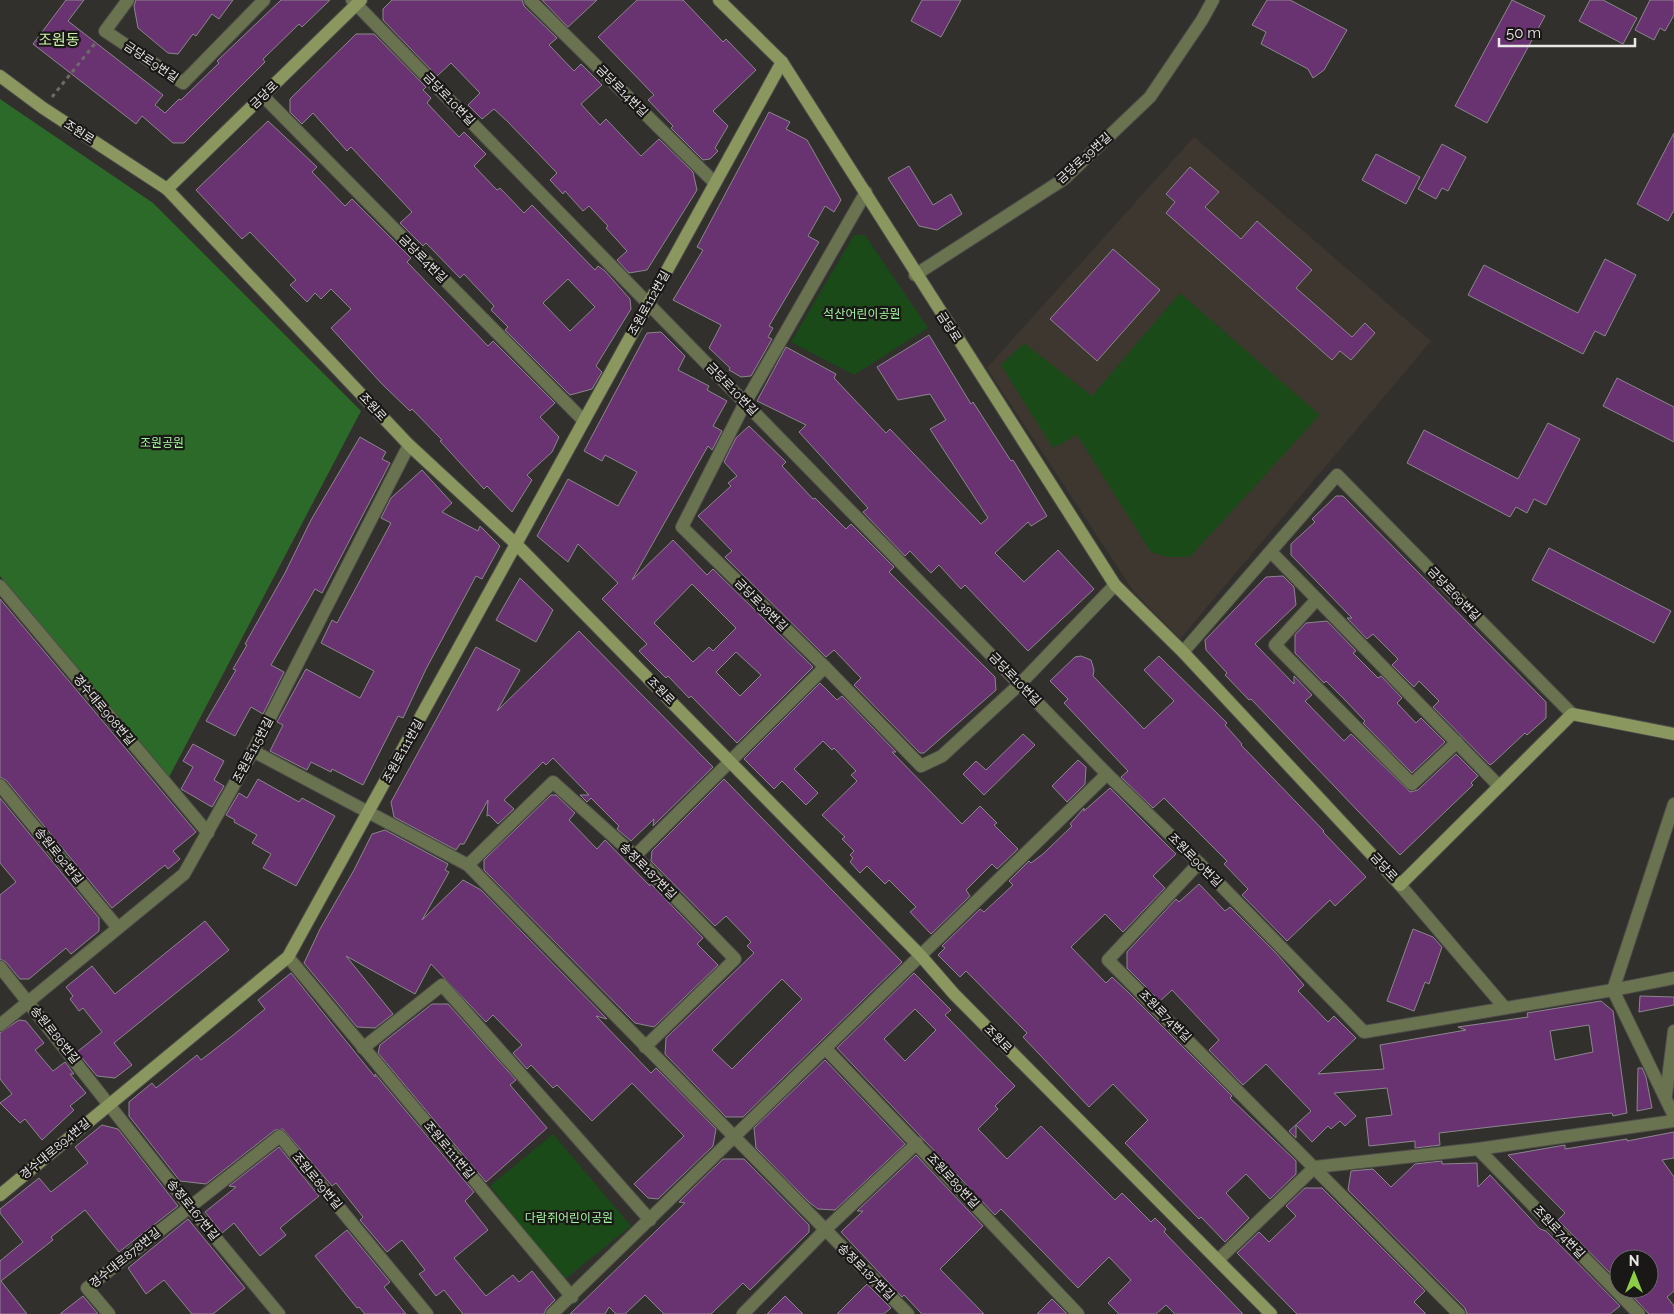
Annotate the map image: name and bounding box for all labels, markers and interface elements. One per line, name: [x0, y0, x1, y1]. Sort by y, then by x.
scale bar: [1499, 15, 1635, 47]
text: 50 m: [1506, 24, 1541, 42]
district label: 조원동: [38, 31, 80, 49]
street label: 금당로9번길: [121, 39, 181, 85]
street label: 금당로14번길: [593, 62, 651, 120]
street label: 금당로10번길: [420, 70, 478, 128]
street label: 금당로: [247, 78, 281, 112]
street label: 조원로: [61, 117, 97, 147]
street label: 금당로39번길: [1054, 130, 1114, 186]
street label: 금당로4번길: [396, 232, 450, 286]
street label: 조원로112번길: [625, 268, 673, 338]
park label: 석산어린이공원: [823, 307, 901, 321]
street label: 금당로: [934, 309, 964, 345]
street label: 금당로10번길: [703, 360, 761, 418]
street label: 조원로: [357, 390, 389, 424]
park label: 조원공원: [140, 436, 184, 450]
street label: 금당로69번길: [1425, 564, 1483, 624]
street label: 금당로38번길: [732, 576, 790, 634]
street label: 금당로10번길: [986, 650, 1044, 708]
street label: 경수대로908번길: [70, 672, 138, 748]
street label: 조원로: [644, 674, 678, 708]
street label: 조원로115번길: [230, 715, 276, 785]
street label: 조원로111번길: [380, 717, 426, 785]
street label: 송원로92번길: [32, 825, 86, 887]
street label: 조원로90번길: [1165, 830, 1225, 890]
street label: 송정로187번길: [617, 840, 679, 902]
street label: 금당로: [1368, 850, 1400, 884]
street label: 조원로74번길: [1136, 987, 1194, 1045]
street label: 송원로86번길: [28, 1004, 82, 1066]
street label: 조원로: [981, 1022, 1015, 1056]
street label: 경수대로894번길: [17, 1116, 93, 1182]
street label: 조원로111번길: [421, 1118, 477, 1182]
street label: 조원로89번길: [289, 1150, 345, 1212]
street label: 조원로89번길: [924, 1151, 982, 1211]
street label: 송정로167번길: [164, 1177, 222, 1243]
street label: 조원로74번길: [1530, 1203, 1588, 1261]
park label: 다람쥐어린이공원: [525, 1211, 613, 1225]
street label: 경수대로878번길: [87, 1225, 163, 1291]
street label: 송정로187번길: [835, 1241, 897, 1303]
north arrow: [1609, 1249, 1659, 1299]
text: N: [1629, 1253, 1639, 1269]

